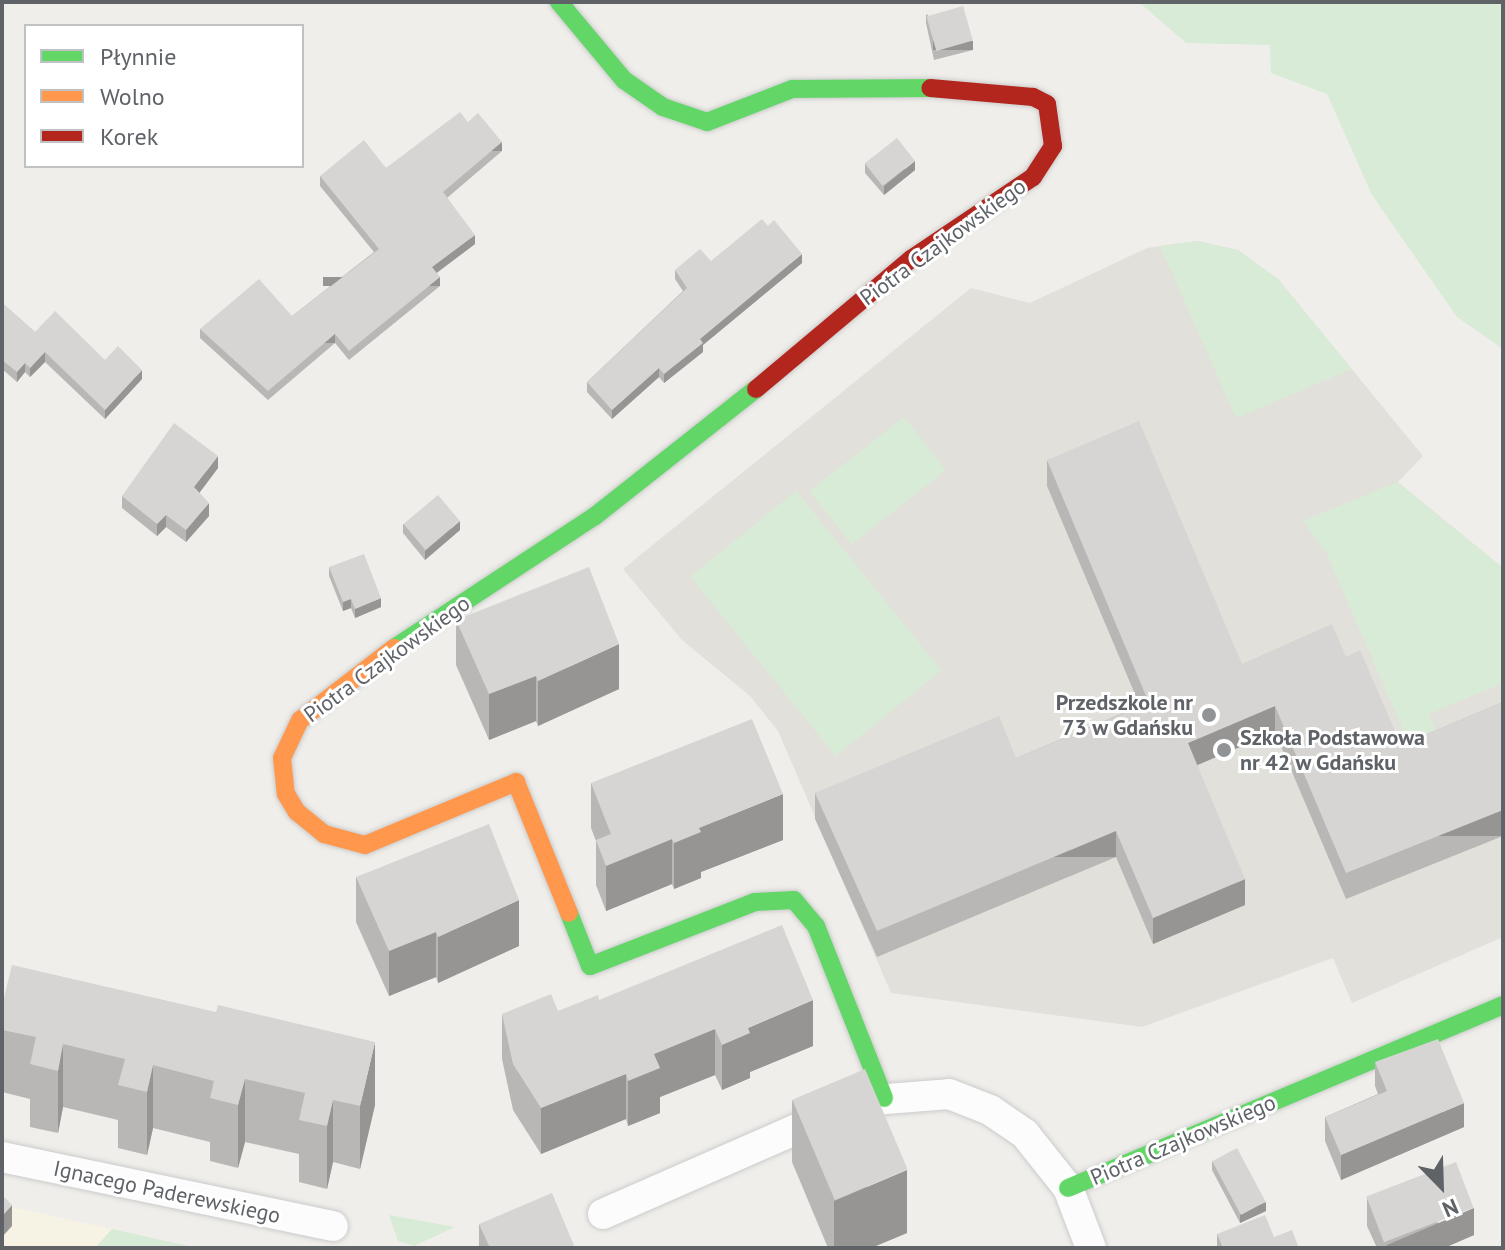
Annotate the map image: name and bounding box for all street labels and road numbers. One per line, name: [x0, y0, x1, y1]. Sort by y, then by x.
street label: Piotra Czajkowskiego: [855, 173, 1031, 311]
street label: Piotra Czajkowskiego: [299, 590, 475, 728]
street label: Piotra Czajkowskiego: [1086, 1089, 1280, 1191]
street label: Ignacego Paderewskiego: [51, 1155, 283, 1229]

